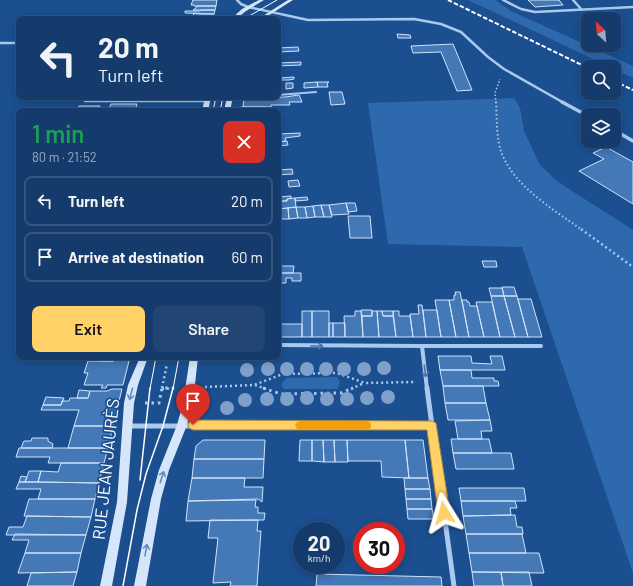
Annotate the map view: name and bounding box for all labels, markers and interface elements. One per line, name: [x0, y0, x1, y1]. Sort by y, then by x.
north arrow: [581, 12, 621, 52]
map controls: [581, 12, 621, 148]
text: 20 m: [98, 30, 159, 64]
icon: left: [32, 32, 84, 84]
button: search: [581, 60, 621, 100]
text: Turn left: [98, 64, 164, 86]
button: layers: [581, 108, 621, 148]
text: 1 min: [32, 119, 84, 148]
button: close: [223, 121, 265, 163]
text: 80 m · 21:52: [32, 149, 97, 165]
icon: left: [34, 190, 56, 212]
text: Turn left: [68, 192, 124, 210]
text: 20 m: [231, 192, 263, 210]
icon: arrive: [34, 246, 56, 268]
text: Arrive at destination: [68, 248, 204, 266]
text: 60 m: [231, 248, 263, 266]
button: Exit: [32, 306, 145, 352]
button: Share: [153, 306, 265, 352]
one-way arrow: [310, 342, 323, 350]
one-way arrow: [421, 364, 429, 377]
pin: [176, 384, 210, 425]
one-way arrow: [126, 387, 134, 400]
icon: arrive: [182, 390, 204, 412]
street label: RUE JEAN JAURÈS: [88, 397, 122, 541]
one-way arrow: [159, 470, 166, 483]
position arrow: [423, 492, 465, 534]
speed limit sign: 30: [353, 522, 405, 574]
text: 20: [308, 531, 330, 555]
one-way arrow: [142, 544, 150, 557]
text: km/h: [308, 552, 330, 564]

